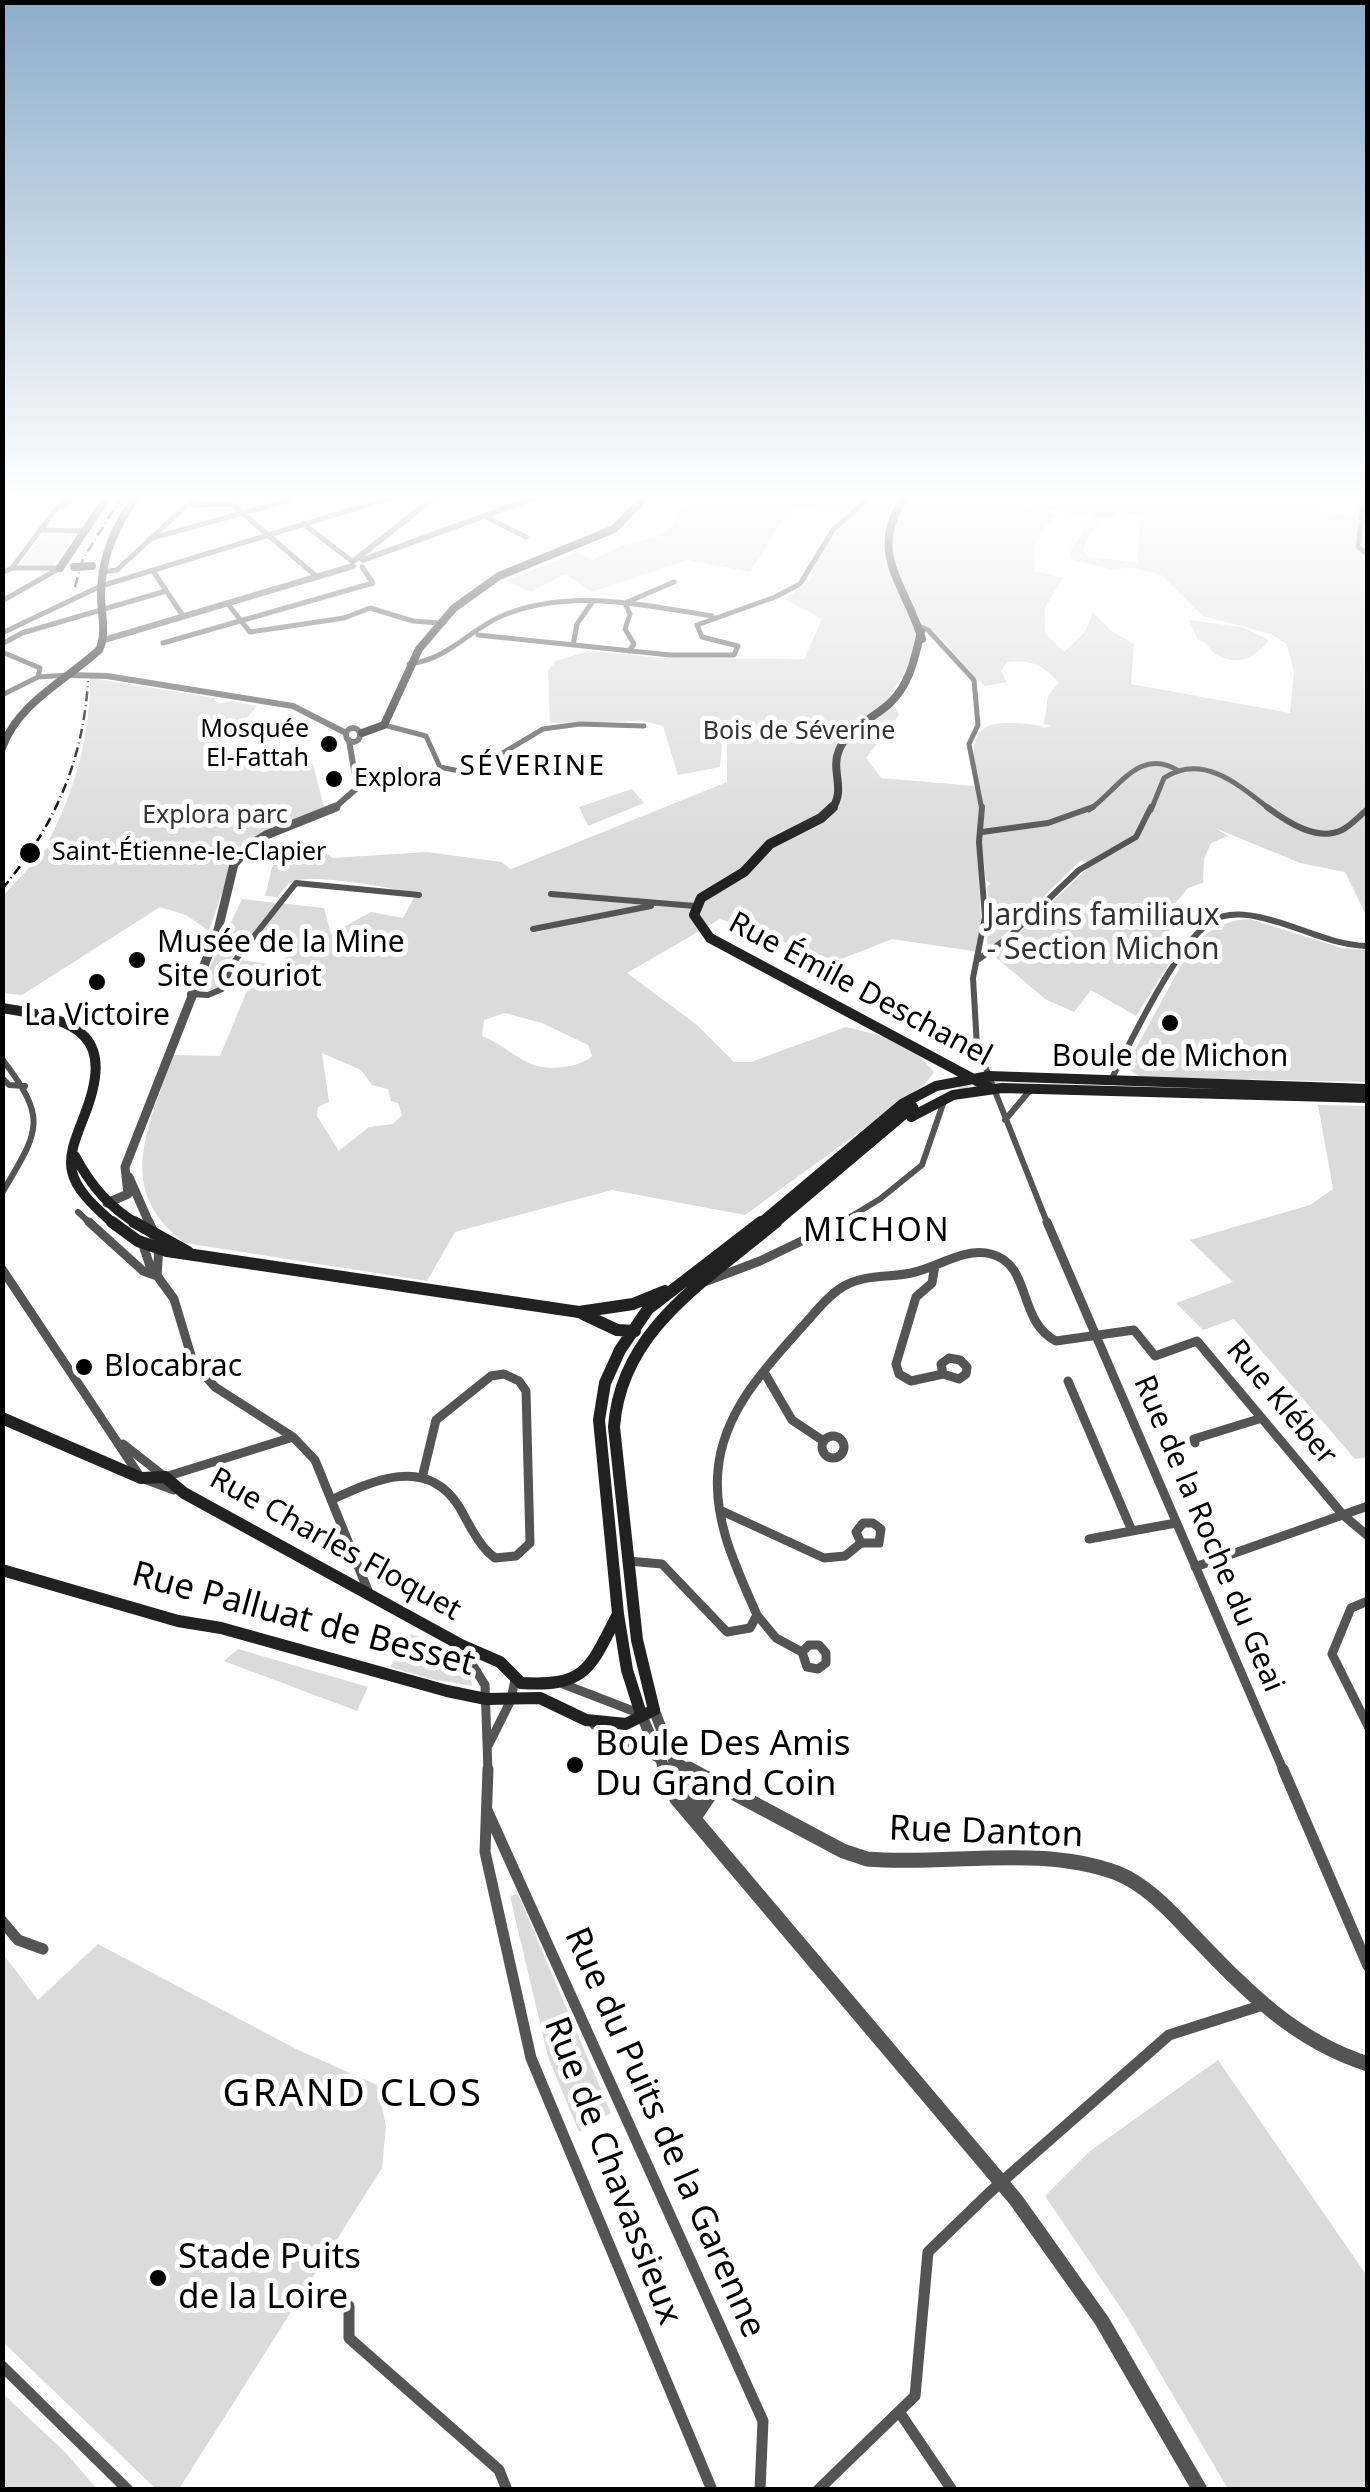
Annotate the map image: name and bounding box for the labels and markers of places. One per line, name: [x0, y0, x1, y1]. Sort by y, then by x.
place label: Mosquée El-Fattah: [200, 715, 309, 774]
marker: Mosquée El-Fattah: [318, 733, 340, 755]
place label: Explora: [354, 764, 442, 794]
marker: Explora: [323, 768, 345, 790]
place label: Saint-Étienne-le-Clapier: [52, 838, 326, 868]
marker: Saint-Étienne-le-Clapier: [17, 840, 43, 866]
place label: Musée de la Mine Site Couriot: [157, 925, 405, 996]
marker: Musée de la Mine Site Couriot: [126, 949, 148, 971]
marker: La Victoire: [86, 971, 108, 993]
place label: La Victoire: [24, 998, 170, 1034]
marker: Boule de Michon: [1159, 1012, 1181, 1034]
place label: Boule de Michon: [1052, 1039, 1288, 1075]
place label: Blocabrac: [104, 1349, 242, 1385]
marker: Blocabrac: [73, 1356, 95, 1378]
place label: Boule Des Amis Du Grand Coin: [595, 1724, 850, 1806]
marker: Boule Des Amis Du Grand Coin: [564, 1754, 586, 1776]
place label: Stade Puits de la Loire: [178, 2237, 361, 2319]
marker: Stade Puits de la Loire: [147, 2267, 169, 2289]

